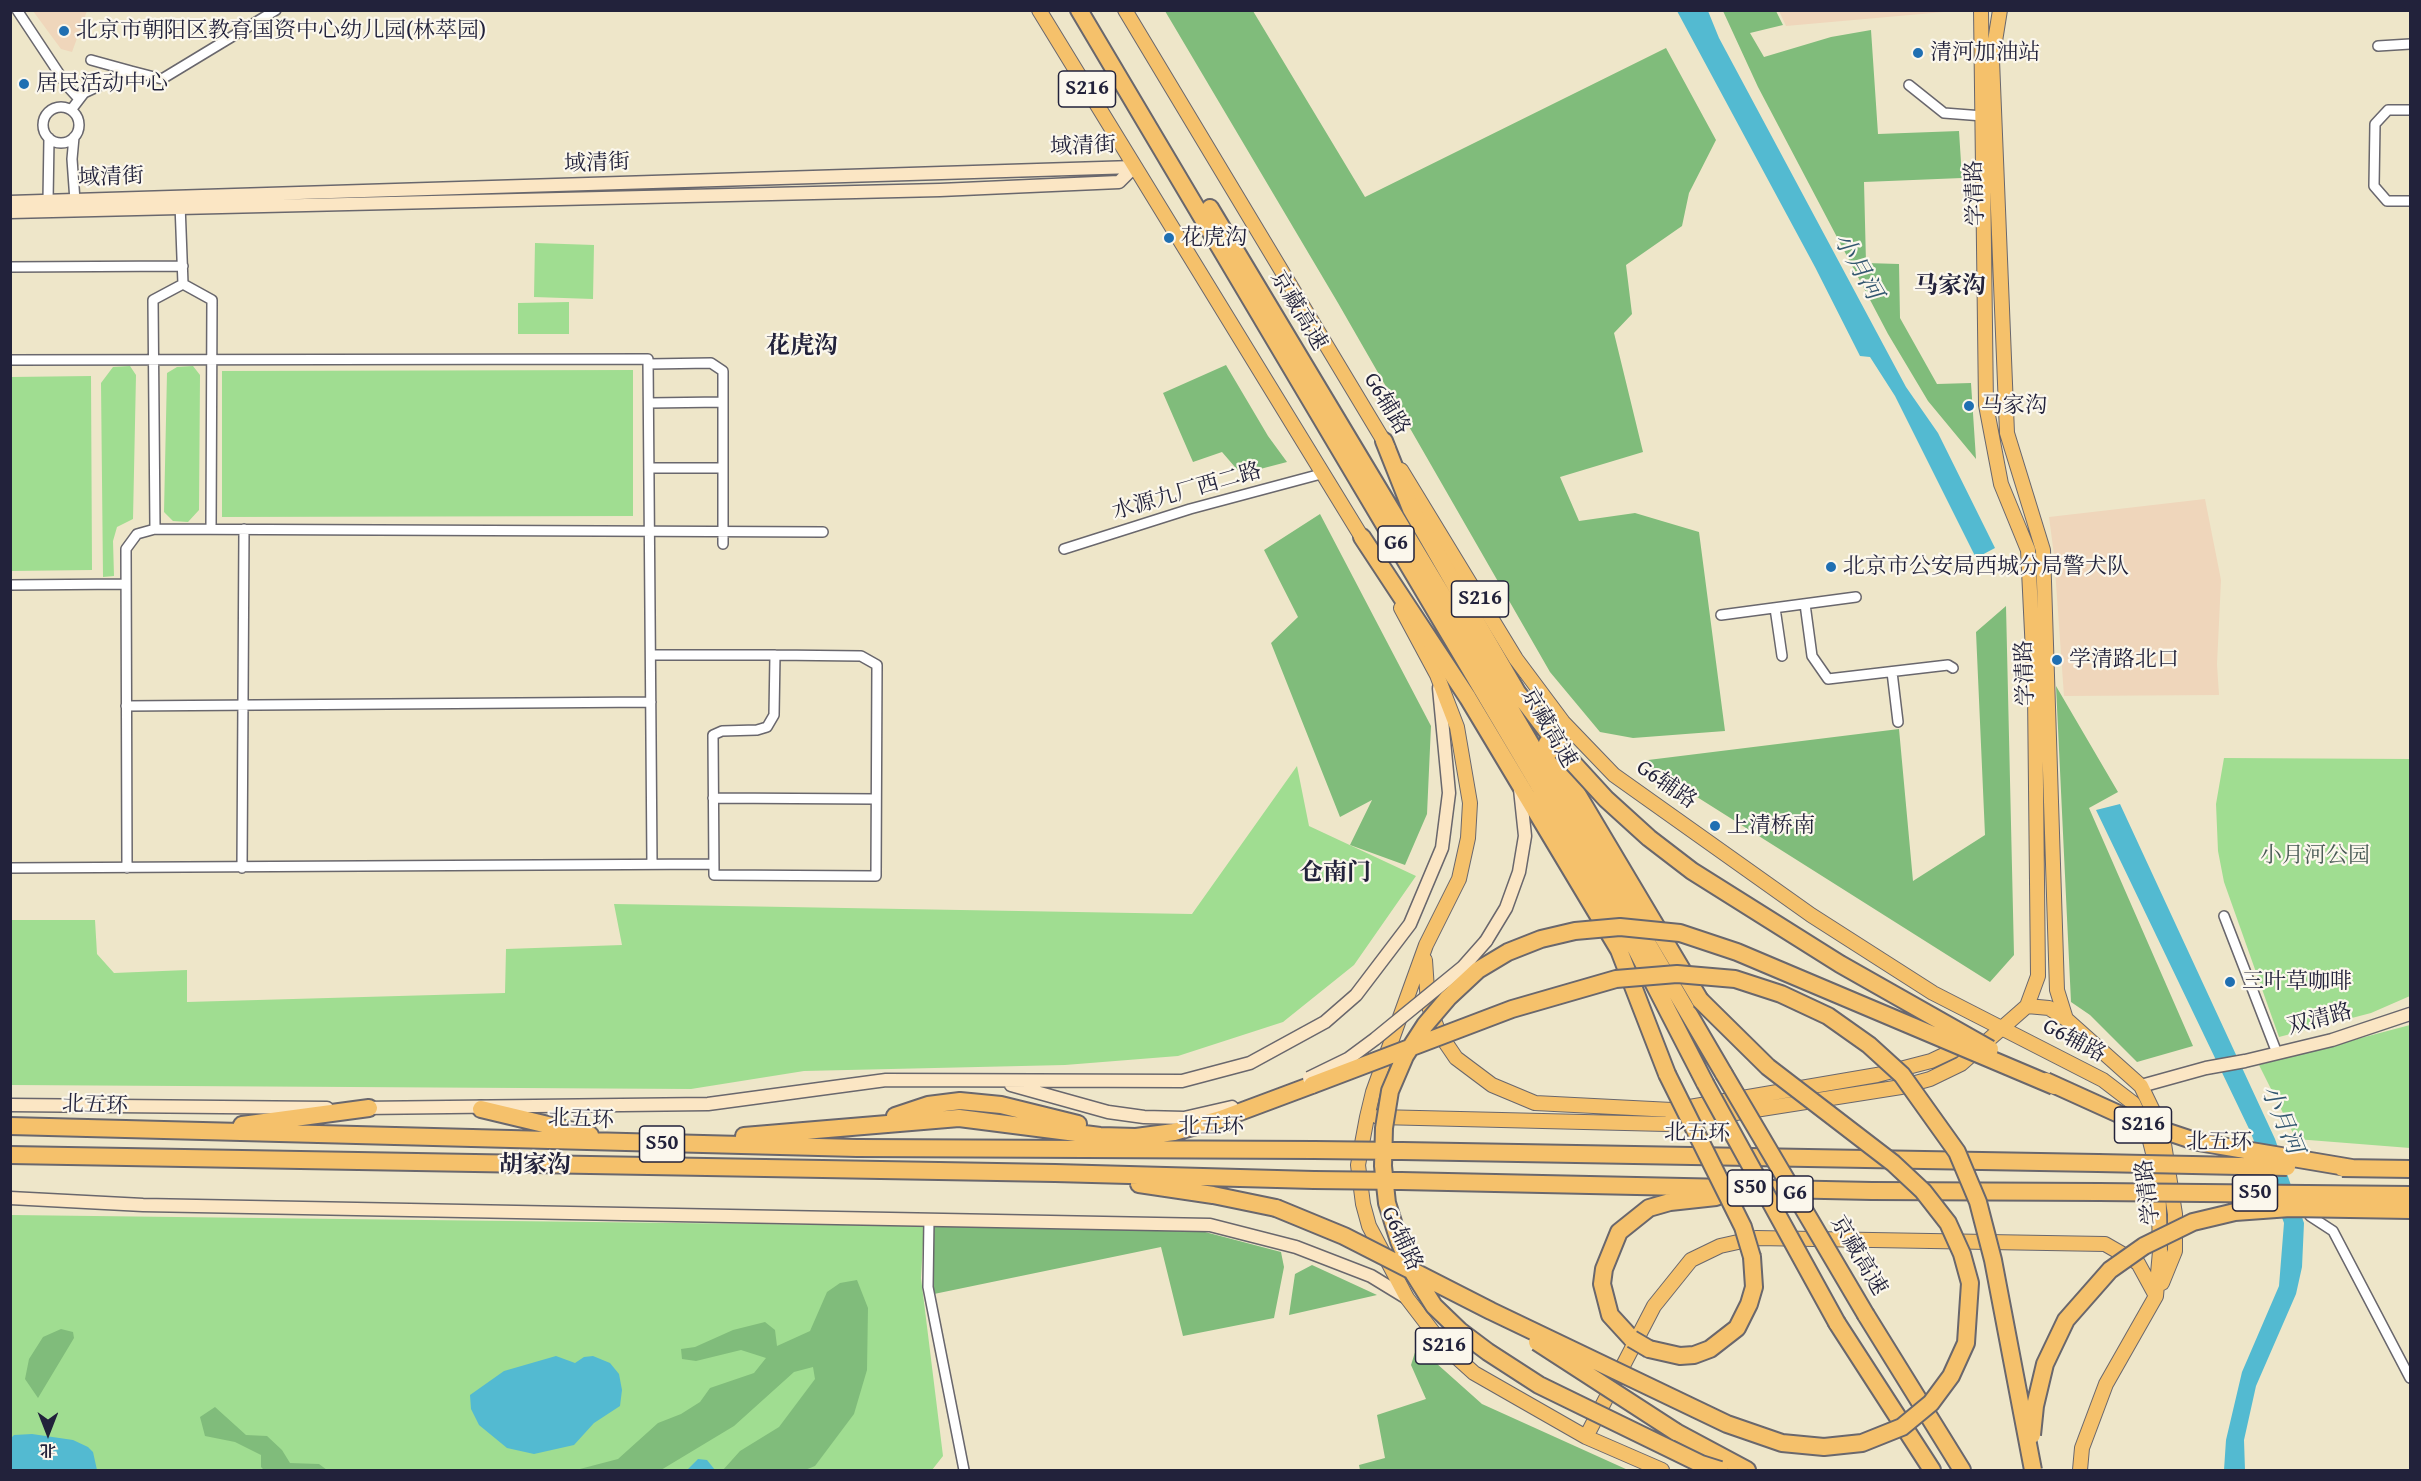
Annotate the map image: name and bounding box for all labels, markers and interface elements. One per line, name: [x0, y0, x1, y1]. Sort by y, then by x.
place label: 北京市朝阳区教育国资中心幼儿园(林萃园): [76, 18, 486, 44]
marker: 北京市朝阳区教育国资中心幼儿园(林萃园): [57, 24, 71, 38]
place label: 清河加油站: [1930, 40, 2040, 66]
marker: 清河加油站: [1911, 46, 1925, 60]
place label: 居民活动中心: [36, 71, 168, 97]
road number: S216: [1058, 71, 1116, 107]
marker: 居民活动中心: [17, 77, 31, 91]
street label: 域清街: [1050, 133, 1116, 161]
street label: 域清街: [564, 150, 630, 178]
street label: 学清路: [1962, 160, 1990, 226]
street label: 域清街: [78, 164, 144, 192]
place label: 花虎沟: [1181, 225, 1247, 251]
water label: 小月河: [1827, 229, 1887, 305]
marker: 花虎沟: [1162, 231, 1176, 245]
street label: 京藏高速: [1264, 266, 1332, 356]
district label: 马家沟: [1914, 273, 1986, 301]
district label: 花虎沟: [766, 333, 838, 361]
street label: G6辅路: [1357, 368, 1415, 440]
place label: 马家沟: [1981, 393, 2047, 419]
marker: 马家沟: [1962, 399, 1976, 413]
street label: 水源九厂西二路: [1109, 458, 1265, 526]
road number: G6: [1378, 526, 1414, 562]
place label: 北京市公安局西城分局警犬队: [1843, 554, 2129, 580]
marker: 北京市公安局西城分局警犬队: [1824, 560, 1838, 574]
road number: S216: [1452, 581, 1508, 617]
street label: 学清路: [2012, 640, 2040, 706]
place label: 学清路北口: [2069, 647, 2179, 673]
marker: 学清路北口: [2050, 653, 2064, 667]
street label: 京藏高速: [1515, 683, 1581, 773]
street label: G6辅路: [1631, 755, 1701, 815]
place label: 上清桥南: [1727, 813, 1815, 839]
marker: 上清桥南: [1708, 819, 1722, 833]
park label: 小月河公园: [2260, 843, 2370, 869]
district label: 仓南门: [1299, 860, 1371, 888]
place label: 三叶草咖啡: [2242, 969, 2352, 995]
marker: 三叶草咖啡: [2223, 975, 2237, 989]
street label: 双清路: [2285, 999, 2355, 1041]
street label: G6辅路: [2038, 1013, 2110, 1069]
water label: 小月河: [2254, 1081, 2308, 1159]
street label: 北五环: [62, 1092, 128, 1120]
street label: 北五环: [548, 1106, 614, 1134]
road number: S216: [2114, 1107, 2172, 1143]
street label: 北五环: [1178, 1114, 1244, 1140]
street label: 北五环: [1664, 1120, 1730, 1148]
road number: S50: [640, 1126, 684, 1162]
street label: 北五环: [2186, 1129, 2252, 1157]
district label: 胡家沟: [499, 1152, 571, 1180]
street label: 学清路: [2132, 1158, 2166, 1226]
road number: S50: [1728, 1170, 1772, 1206]
road number: S50: [2232, 1175, 2278, 1211]
road number: G6: [1777, 1176, 1813, 1212]
street label: G6辅路: [1375, 1203, 1427, 1275]
street label: 京藏高速: [1824, 1211, 1892, 1301]
road number: S216: [1416, 1328, 1472, 1364]
north arrow: [18, 1403, 78, 1463]
text: 北: [40, 1439, 56, 1463]

